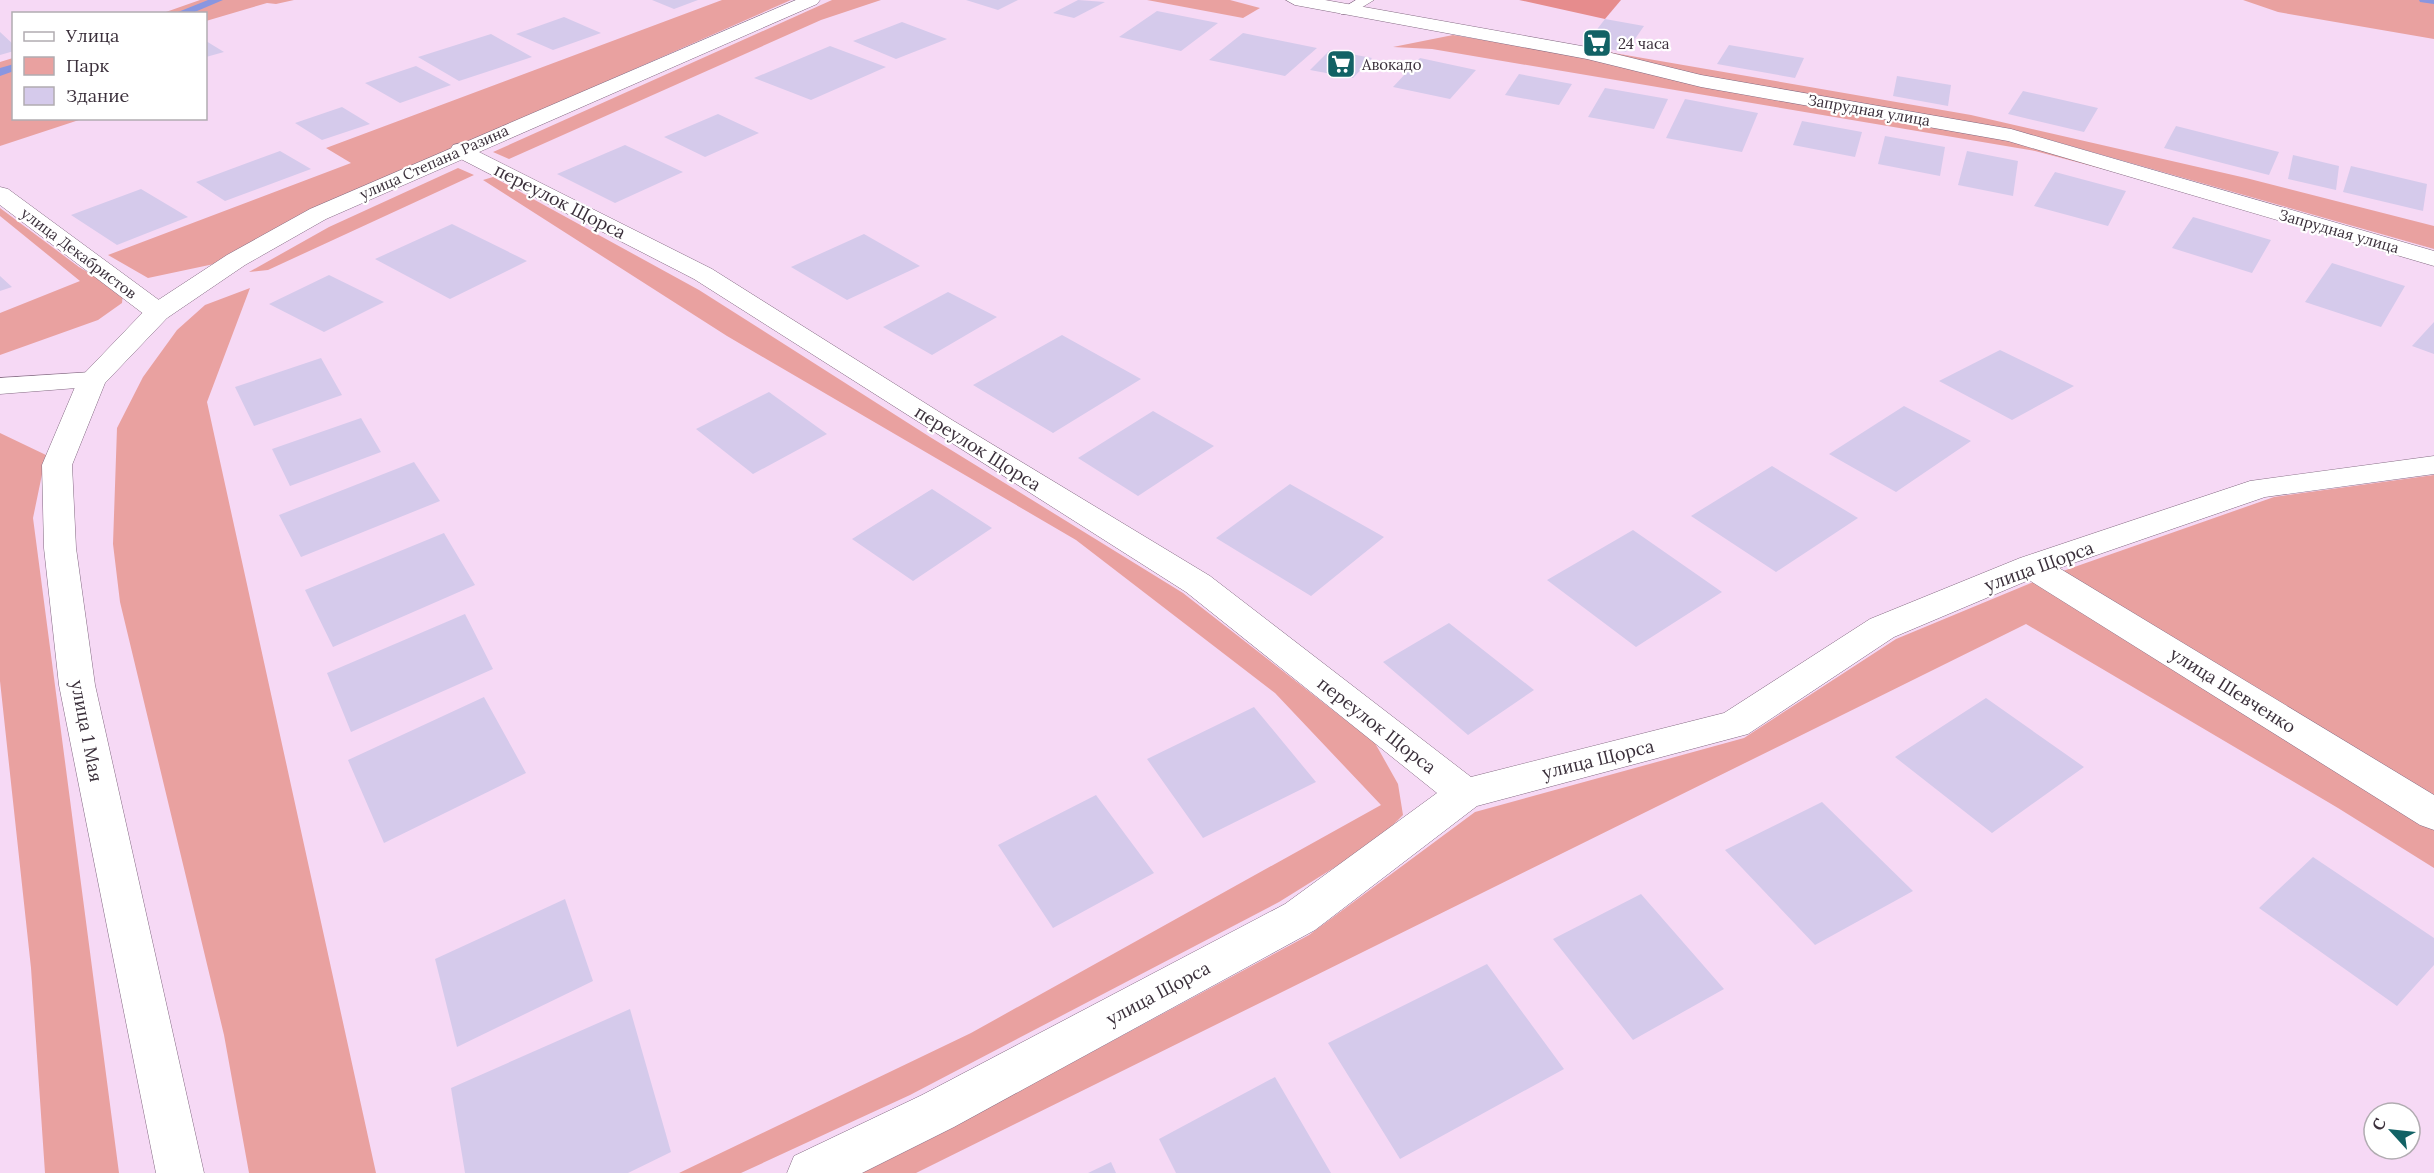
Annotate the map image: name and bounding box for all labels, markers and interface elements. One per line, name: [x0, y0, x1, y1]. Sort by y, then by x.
legend: [12, 12, 207, 120]
text: Улица: [65, 24, 119, 47]
supermarket icon: 24 часа: [1581, 27, 1613, 59]
place label: 24 часа: [1618, 34, 1670, 53]
supermarket icon: Авокадо: [1325, 48, 1357, 80]
text: Парк: [66, 54, 110, 77]
place label: Авокадо: [1361, 55, 1422, 74]
text: Здание: [66, 84, 129, 107]
street label: Запрудная улица: [1806, 90, 1932, 130]
street label: улица Степана Разина: [356, 120, 512, 203]
street label: переулок Щорса: [490, 158, 630, 244]
street label: улица Декабристов: [17, 203, 141, 303]
street label: Запрудная улица: [2277, 205, 2402, 257]
street label: переулок Щорса: [911, 400, 1045, 496]
street label: улица Щорса: [1981, 536, 2097, 596]
street label: улица Шевченко: [2166, 642, 2300, 738]
street label: переулок Щорса: [1313, 671, 1441, 779]
street label: улица 1 Мая: [66, 678, 108, 784]
street label: улица Щорса: [1540, 734, 1656, 784]
street label: улица Щорса: [1102, 956, 1214, 1030]
north arrow: [2362, 1101, 2422, 1161]
text: С: [2367, 1115, 2390, 1134]

